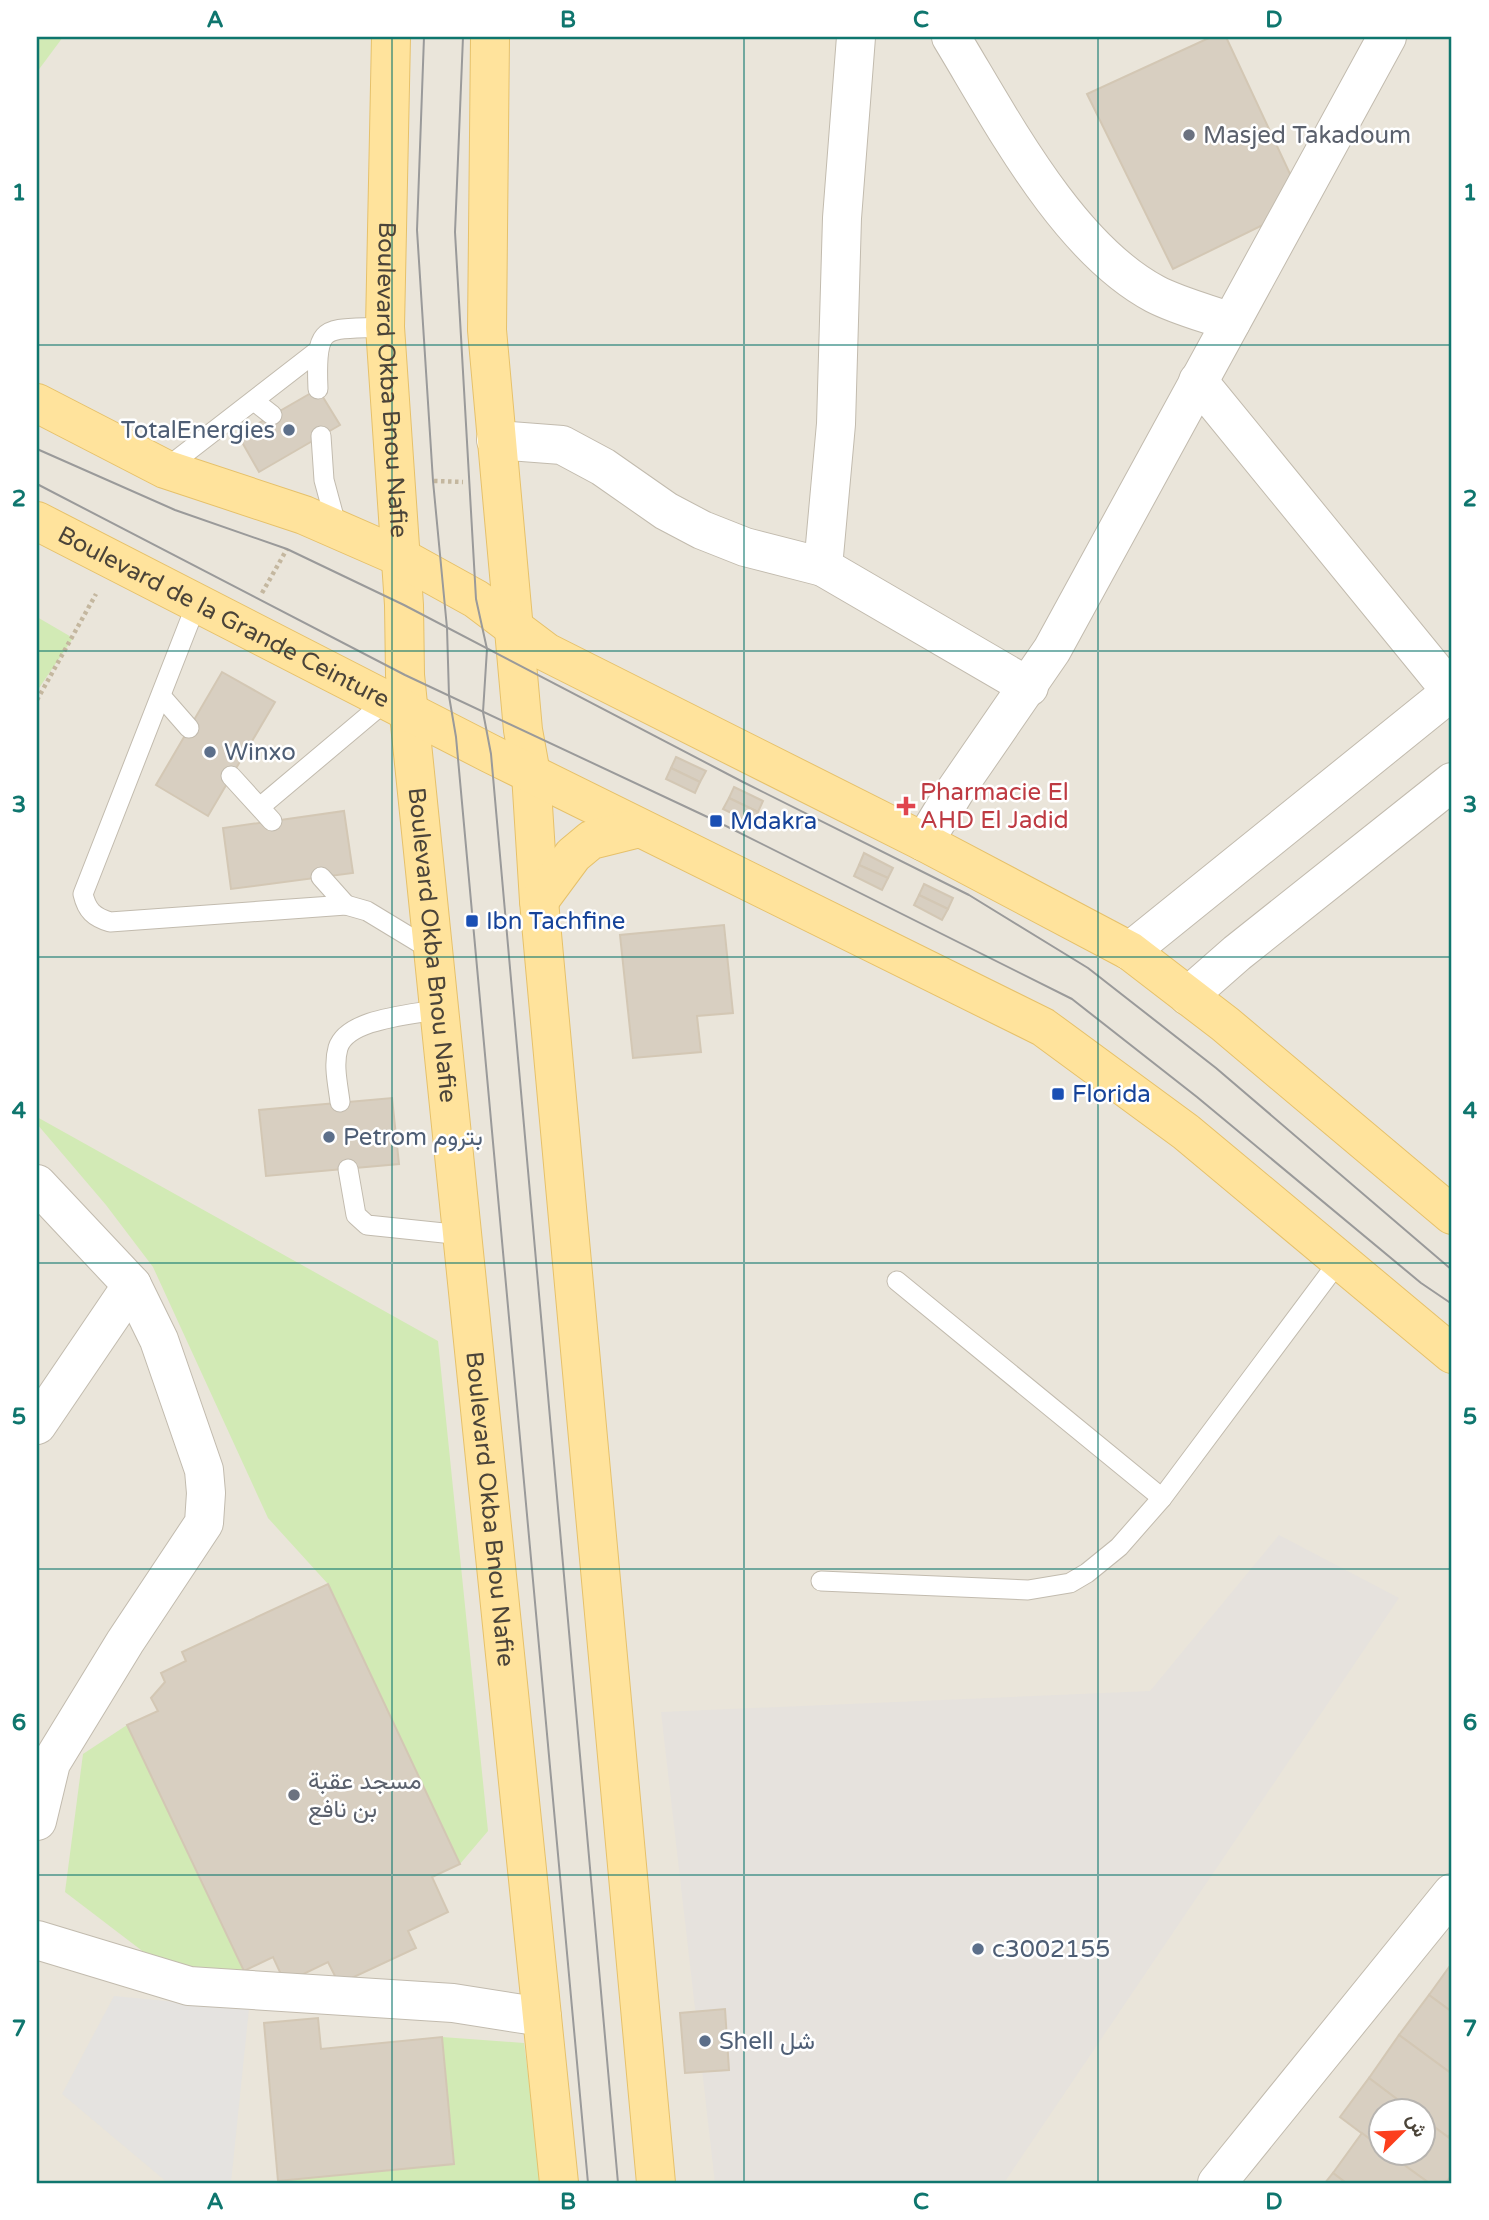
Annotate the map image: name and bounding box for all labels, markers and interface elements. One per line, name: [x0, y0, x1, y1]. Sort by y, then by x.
text: A: [206, 6, 224, 34]
text: B: [560, 6, 576, 34]
text: C: [913, 6, 929, 34]
text: D: [1265, 6, 1283, 34]
place label: Masjed Takadoum: [1203, 121, 1411, 150]
marker: Masjed Takadoum: [1181, 127, 1197, 143]
text: 1: [12, 179, 26, 207]
text: 1: [1463, 179, 1477, 207]
street label: Boulevard Okba Bnou Nafie: [370, 221, 414, 539]
place label: TotalEnergies: [121, 416, 275, 445]
marker: TotalEnergies: [281, 422, 297, 438]
text: 2: [12, 485, 26, 513]
text: 2: [1463, 485, 1477, 513]
street label: Boulevard de la Grande Ceinture: [53, 520, 395, 714]
place label: Winxo: [224, 738, 296, 767]
marker: Winxo: [202, 744, 218, 760]
place label: Pharmacie El AHD El Jadid: [920, 778, 1069, 835]
street label: Boulevard Okba Bnou Nafie: [402, 786, 463, 1104]
text: 3: [12, 791, 26, 819]
text: 3: [1463, 791, 1477, 819]
marker: Pharmacie El AHD El Jadid: [898, 798, 914, 814]
place label: Mdakra: [730, 807, 817, 836]
marker: Mdakra: [708, 813, 724, 829]
place label: Ibn Tachfine: [486, 907, 625, 936]
marker: Ibn Tachfine: [464, 913, 480, 929]
place label: Florida: [1072, 1080, 1151, 1109]
marker: Florida: [1050, 1086, 1066, 1102]
text: 4: [12, 1097, 27, 1125]
text: 4: [1463, 1097, 1478, 1125]
place label: Petrom بتروم: [343, 1123, 483, 1153]
marker: Petrom بتروم: [321, 1129, 337, 1145]
street label: Boulevard Okba Bnou Nafie: [460, 1350, 521, 1668]
text: 5: [12, 1403, 26, 1431]
text: 5: [1463, 1403, 1477, 1431]
text: 6: [12, 1709, 26, 1737]
text: 6: [1463, 1709, 1477, 1737]
place label: مسجد عقبة بن نافع: [308, 1767, 422, 1826]
marker: مسجد عقبة بن نافع: [286, 1787, 302, 1803]
place label: c3002155: [992, 1935, 1110, 1964]
marker: c3002155: [970, 1941, 986, 1957]
text: 7: [12, 2015, 26, 2043]
text: 7: [1463, 2015, 1477, 2043]
place label: Shell شل: [719, 2027, 815, 2056]
marker: Shell شل: [697, 2033, 713, 2049]
north arrow: [1366, 2098, 1436, 2168]
text: ش: [1402, 2111, 1431, 2141]
text: A: [206, 2188, 224, 2216]
text: B: [560, 2188, 576, 2216]
text: C: [913, 2188, 929, 2216]
text: D: [1265, 2188, 1283, 2216]

